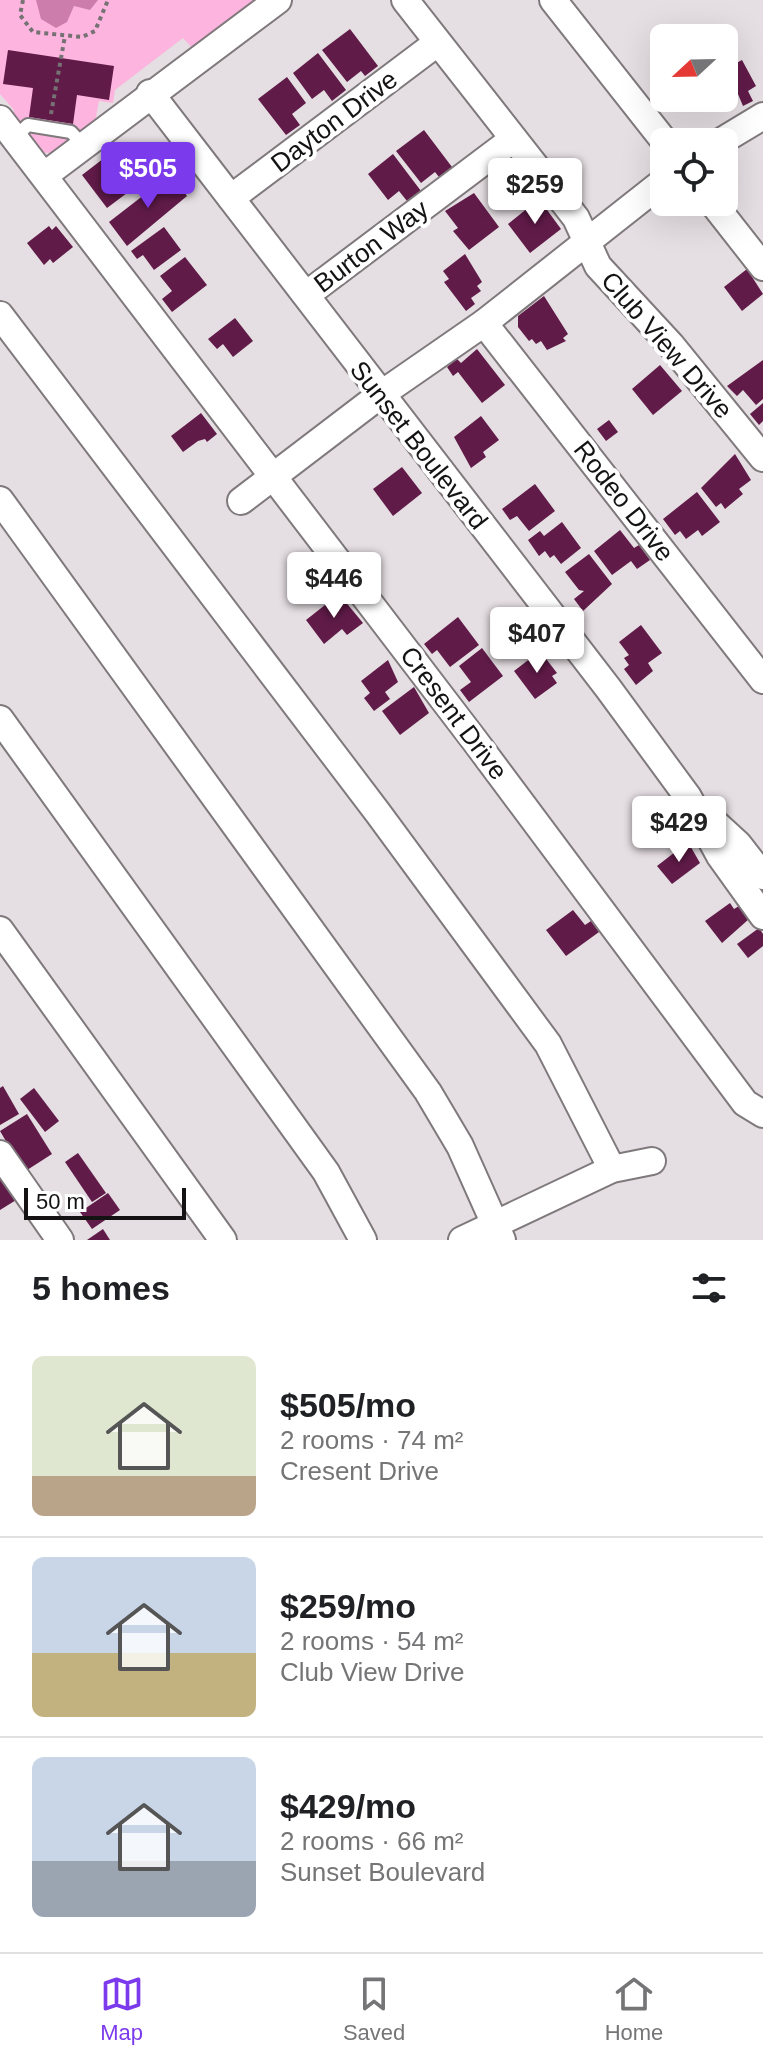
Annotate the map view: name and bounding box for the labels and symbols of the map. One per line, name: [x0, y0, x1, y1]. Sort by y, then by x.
north arrow: [650, 24, 738, 112]
street label: Dayton Drive: [265, 64, 403, 178]
pin: $505: [101, 142, 195, 210]
pin: $259: [488, 158, 582, 226]
street label: Burton Way: [308, 193, 434, 299]
street label: Club View Drive: [595, 266, 739, 424]
street label: Sunset Boulevard: [344, 355, 494, 535]
street label: Rodeo Drive: [568, 435, 680, 567]
pin: $446: [287, 552, 381, 620]
pin: $407: [490, 607, 584, 675]
street label: Cresent Drive: [394, 641, 514, 785]
pin: $429: [632, 796, 726, 864]
scale bar: [24, 1184, 186, 1220]

